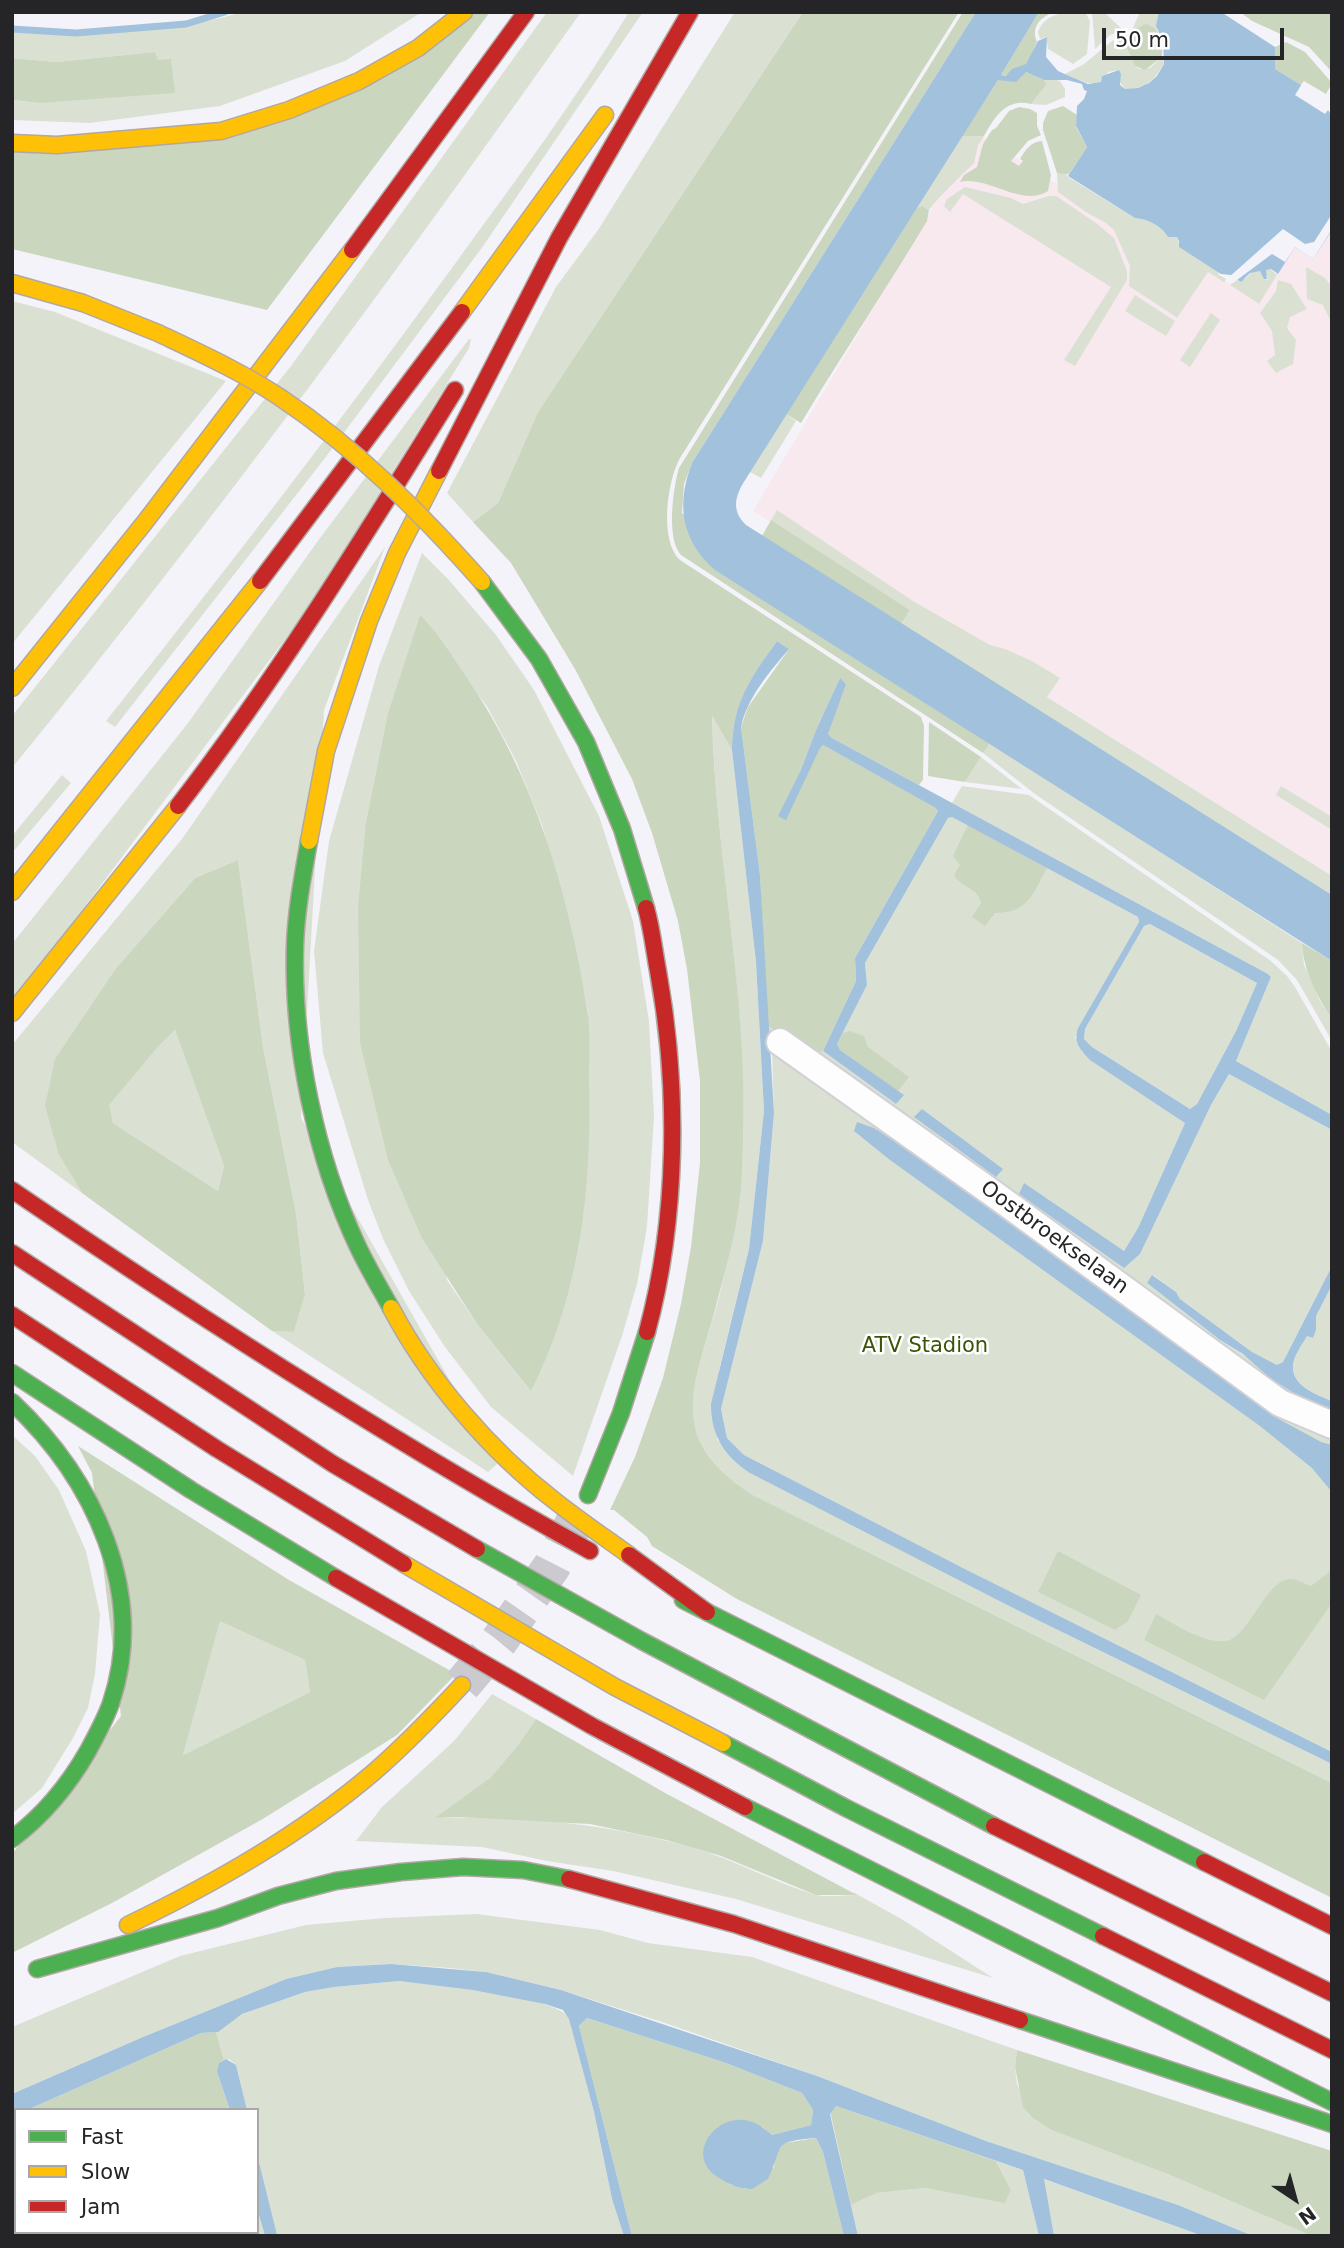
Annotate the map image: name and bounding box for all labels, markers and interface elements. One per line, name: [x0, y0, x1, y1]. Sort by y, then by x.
scale bar: [1106, 14, 1288, 58]
text: 50 m: [1115, 28, 1169, 52]
street label: Oostbroekselaan: [975, 1176, 1133, 1300]
park label: ATV Stadion: [862, 1334, 988, 1360]
legend: [14, 2108, 259, 2234]
text: Fast: [81, 2125, 123, 2149]
text: Slow: [81, 2160, 130, 2184]
north arrow: [1260, 2164, 1330, 2234]
text: Jam: [81, 2195, 121, 2219]
text: N: [1294, 2202, 1320, 2230]

